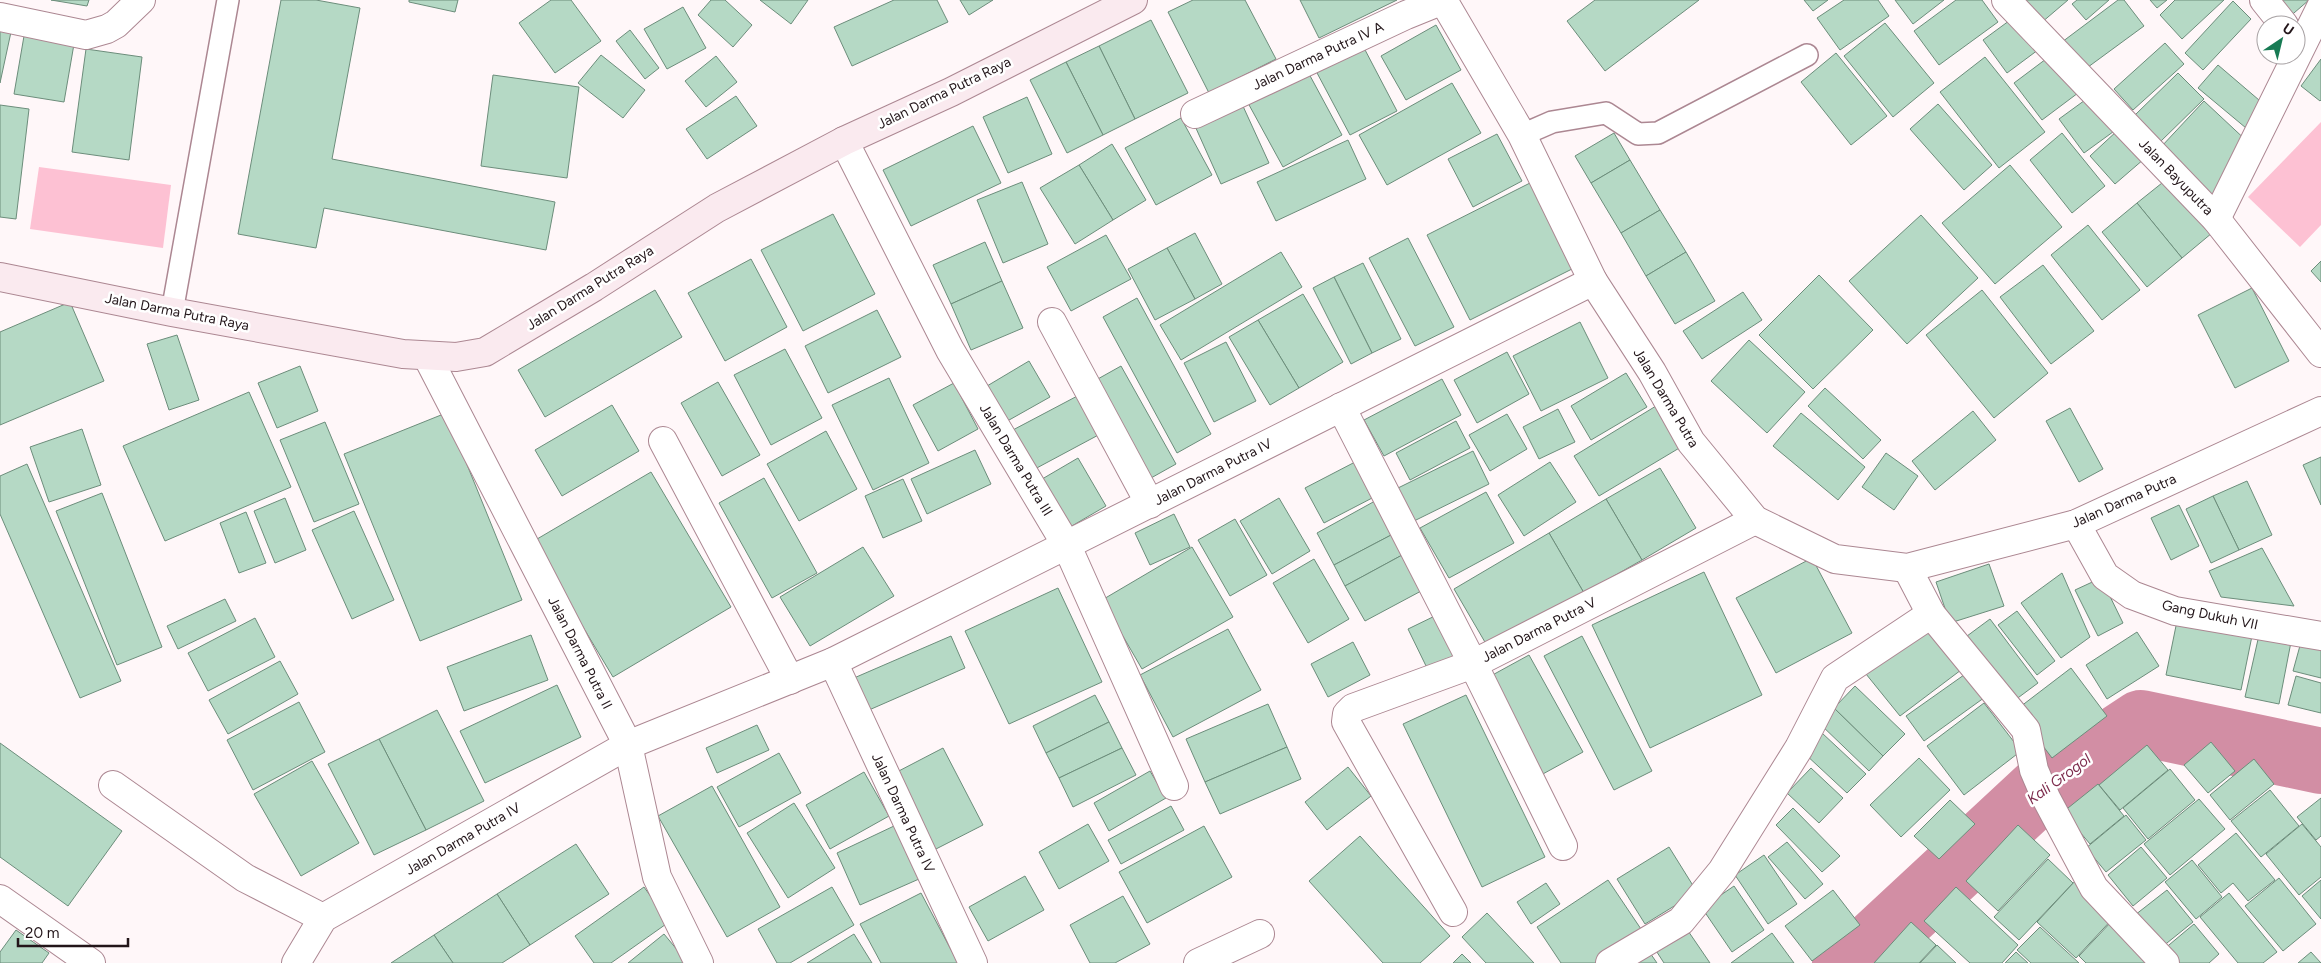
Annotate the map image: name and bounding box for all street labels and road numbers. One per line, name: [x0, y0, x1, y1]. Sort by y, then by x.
street label: Jalan Darma Putra IV A: [1250, 18, 1387, 94]
street label: Jalan Darma Putra Raya: [874, 53, 1014, 133]
street label: Jalan Bayuputra: [2135, 135, 2217, 219]
street label: Jalan Darma Putra Raya: [523, 242, 657, 334]
street label: Jalan Darma Putra Raya: [103, 290, 251, 334]
street label: Jalan Darma Putra: [1630, 345, 1702, 451]
street label: Jalan Darma Putra III: [976, 401, 1056, 519]
street label: Jalan Darma Putra IV: [1151, 435, 1275, 509]
street label: Jalan Darma Putra: [2069, 470, 2179, 532]
street label: Jalan Darma Putra II: [544, 594, 616, 712]
street label: Jalan Darma Putra V: [1479, 594, 1599, 666]
street label: Gang Dukuh VII: [2160, 597, 2260, 633]
street label: Jalan Darma Putra IV: [868, 751, 938, 876]
street label: Jalan Darma Putra IV: [403, 799, 524, 879]

